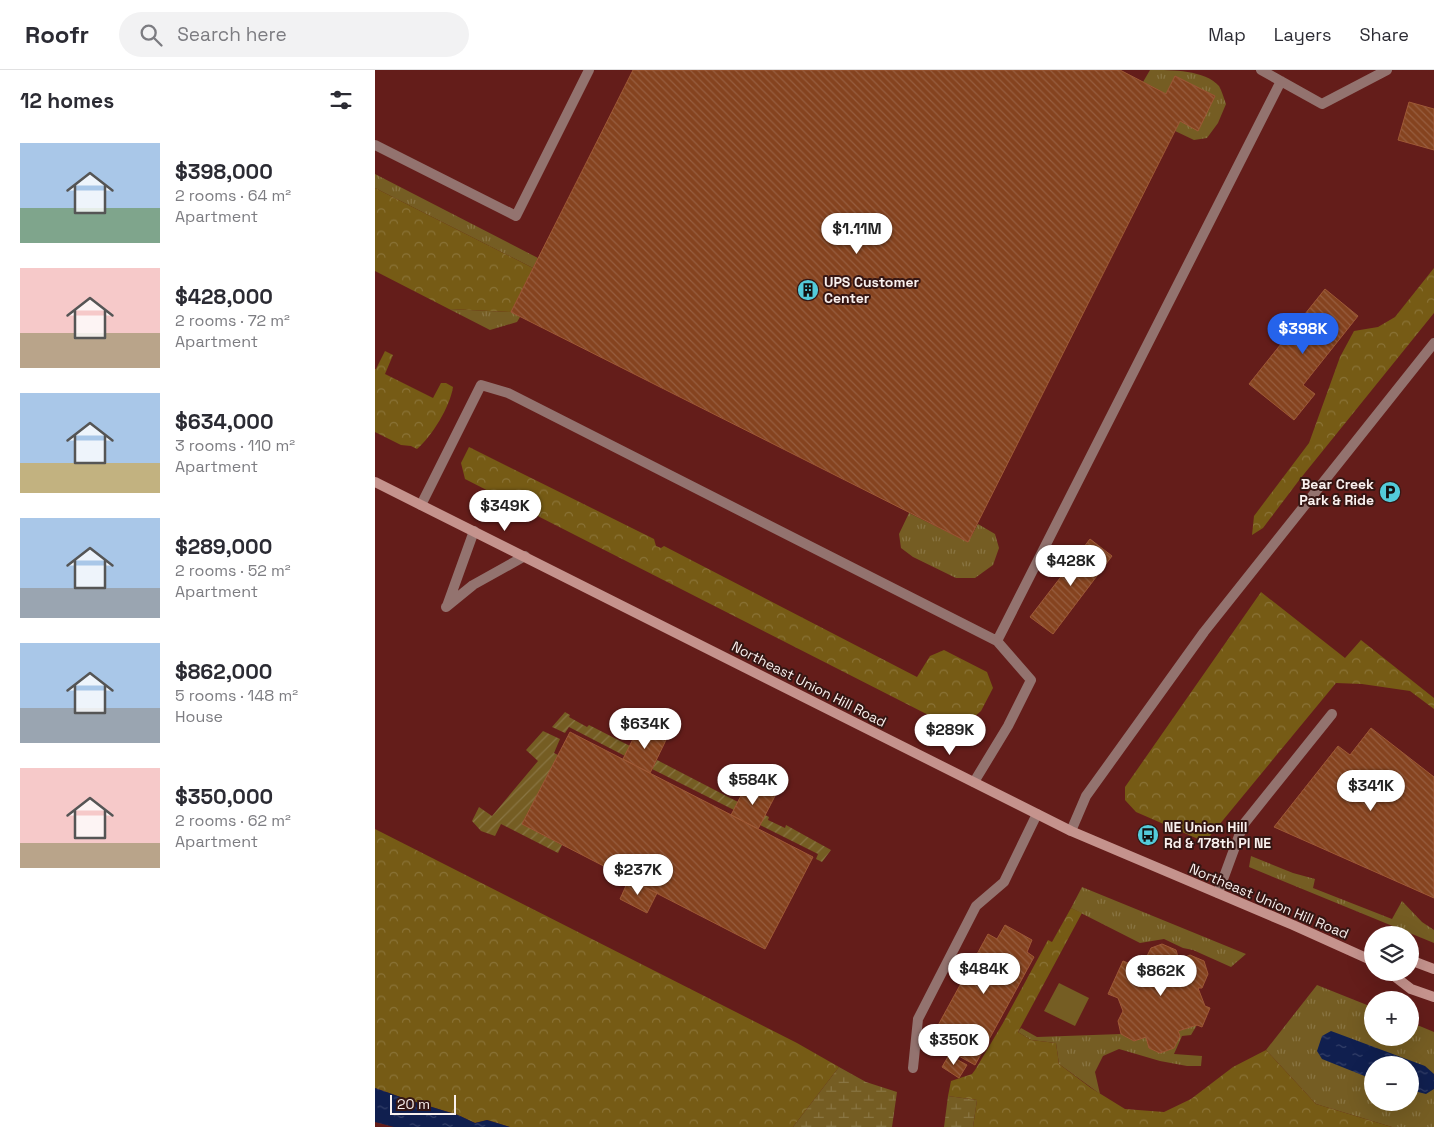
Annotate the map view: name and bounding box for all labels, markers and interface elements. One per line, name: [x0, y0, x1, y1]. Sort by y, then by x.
search box: [119, 12, 469, 57]
text: Roofr: [25, 19, 89, 50]
icon: search: [137, 21, 165, 49]
text: Search here: [177, 22, 287, 47]
text: Map: [1208, 23, 1246, 46]
text: Layers: [1274, 23, 1331, 46]
text: Share: [1359, 23, 1409, 46]
icon: filters: [327, 86, 355, 114]
text: 12 homes: [20, 87, 114, 114]
text: $398,000: [175, 158, 273, 185]
icon: home: [60, 163, 120, 223]
text: 2 rooms · 64 m²: [175, 185, 291, 206]
text: Apartment: [175, 206, 258, 227]
pin: $1.11M: [816, 212, 898, 255]
text: $1.11M: [832, 218, 882, 239]
place label: UPS Customer Center: [824, 273, 919, 307]
building icon: UPS Customer Center: [796, 278, 820, 302]
text: $428,000: [175, 283, 273, 310]
icon: home: [60, 288, 120, 348]
text: 2 rooms · 72 m²: [175, 310, 290, 331]
pin: $398K: [1268, 312, 1338, 355]
text: $398K: [1279, 318, 1327, 339]
text: Apartment: [175, 331, 258, 352]
text: $634,000: [175, 408, 274, 435]
icon: home: [60, 413, 120, 473]
text: 3 rooms · 110 m²: [175, 435, 295, 456]
text: Apartment: [175, 456, 258, 477]
place label: Bear Creek Park & Ride: [1299, 475, 1374, 509]
parking icon: Bear Creek Park & Ride: [1378, 480, 1402, 504]
pin: $349K: [470, 490, 540, 532]
text: $349K: [480, 495, 530, 516]
text: $289,000: [175, 533, 272, 560]
icon: home: [60, 538, 120, 598]
pin: $428K: [1036, 544, 1106, 587]
text: $428K: [1047, 550, 1096, 571]
text: 2 rooms · 52 m²: [175, 560, 291, 581]
text: Apartment: [175, 581, 258, 602]
street label: Northeast Union Hill Road: [729, 637, 889, 731]
text: $862,000: [175, 658, 272, 685]
icon: home: [60, 663, 120, 723]
text: 5 rooms · 148 m²: [175, 685, 298, 706]
text: House: [175, 706, 223, 727]
pin: $634K: [610, 708, 680, 750]
text: $634K: [620, 713, 670, 734]
pin: $289K: [915, 714, 985, 756]
text: $289K: [926, 719, 974, 740]
pin: $584K: [718, 764, 788, 806]
text: $584K: [728, 769, 778, 790]
pin: $341K: [1336, 770, 1406, 812]
text: $341K: [1348, 775, 1394, 796]
text: $350,000: [175, 783, 273, 810]
icon: home: [60, 788, 120, 848]
text: 2 rooms · 62 m²: [175, 810, 291, 831]
place label: NE Union Hill Rd & 178th Pl NE: [1164, 818, 1271, 852]
bus stop icon: NE Union Hill Rd & 178th Pl NE: [1136, 823, 1160, 847]
text: Apartment: [175, 831, 258, 852]
pin: $237K: [603, 854, 673, 896]
text: $237K: [614, 859, 662, 880]
street label: Northeast Union Hill Road: [1187, 859, 1351, 943]
map controls: [1364, 926, 1419, 1111]
button: layers: [1364, 926, 1419, 981]
pin: $484K: [949, 952, 1019, 995]
pin: $862K: [1126, 954, 1196, 997]
text: $484K: [959, 958, 1009, 979]
text: $862K: [1137, 960, 1185, 981]
button: +: [1364, 991, 1419, 1046]
pin: $350K: [919, 1024, 989, 1066]
text: $350K: [929, 1029, 979, 1050]
button: −: [1364, 1056, 1419, 1111]
scale bar: [390, 1092, 456, 1115]
text: 20 m: [397, 1095, 430, 1113]

